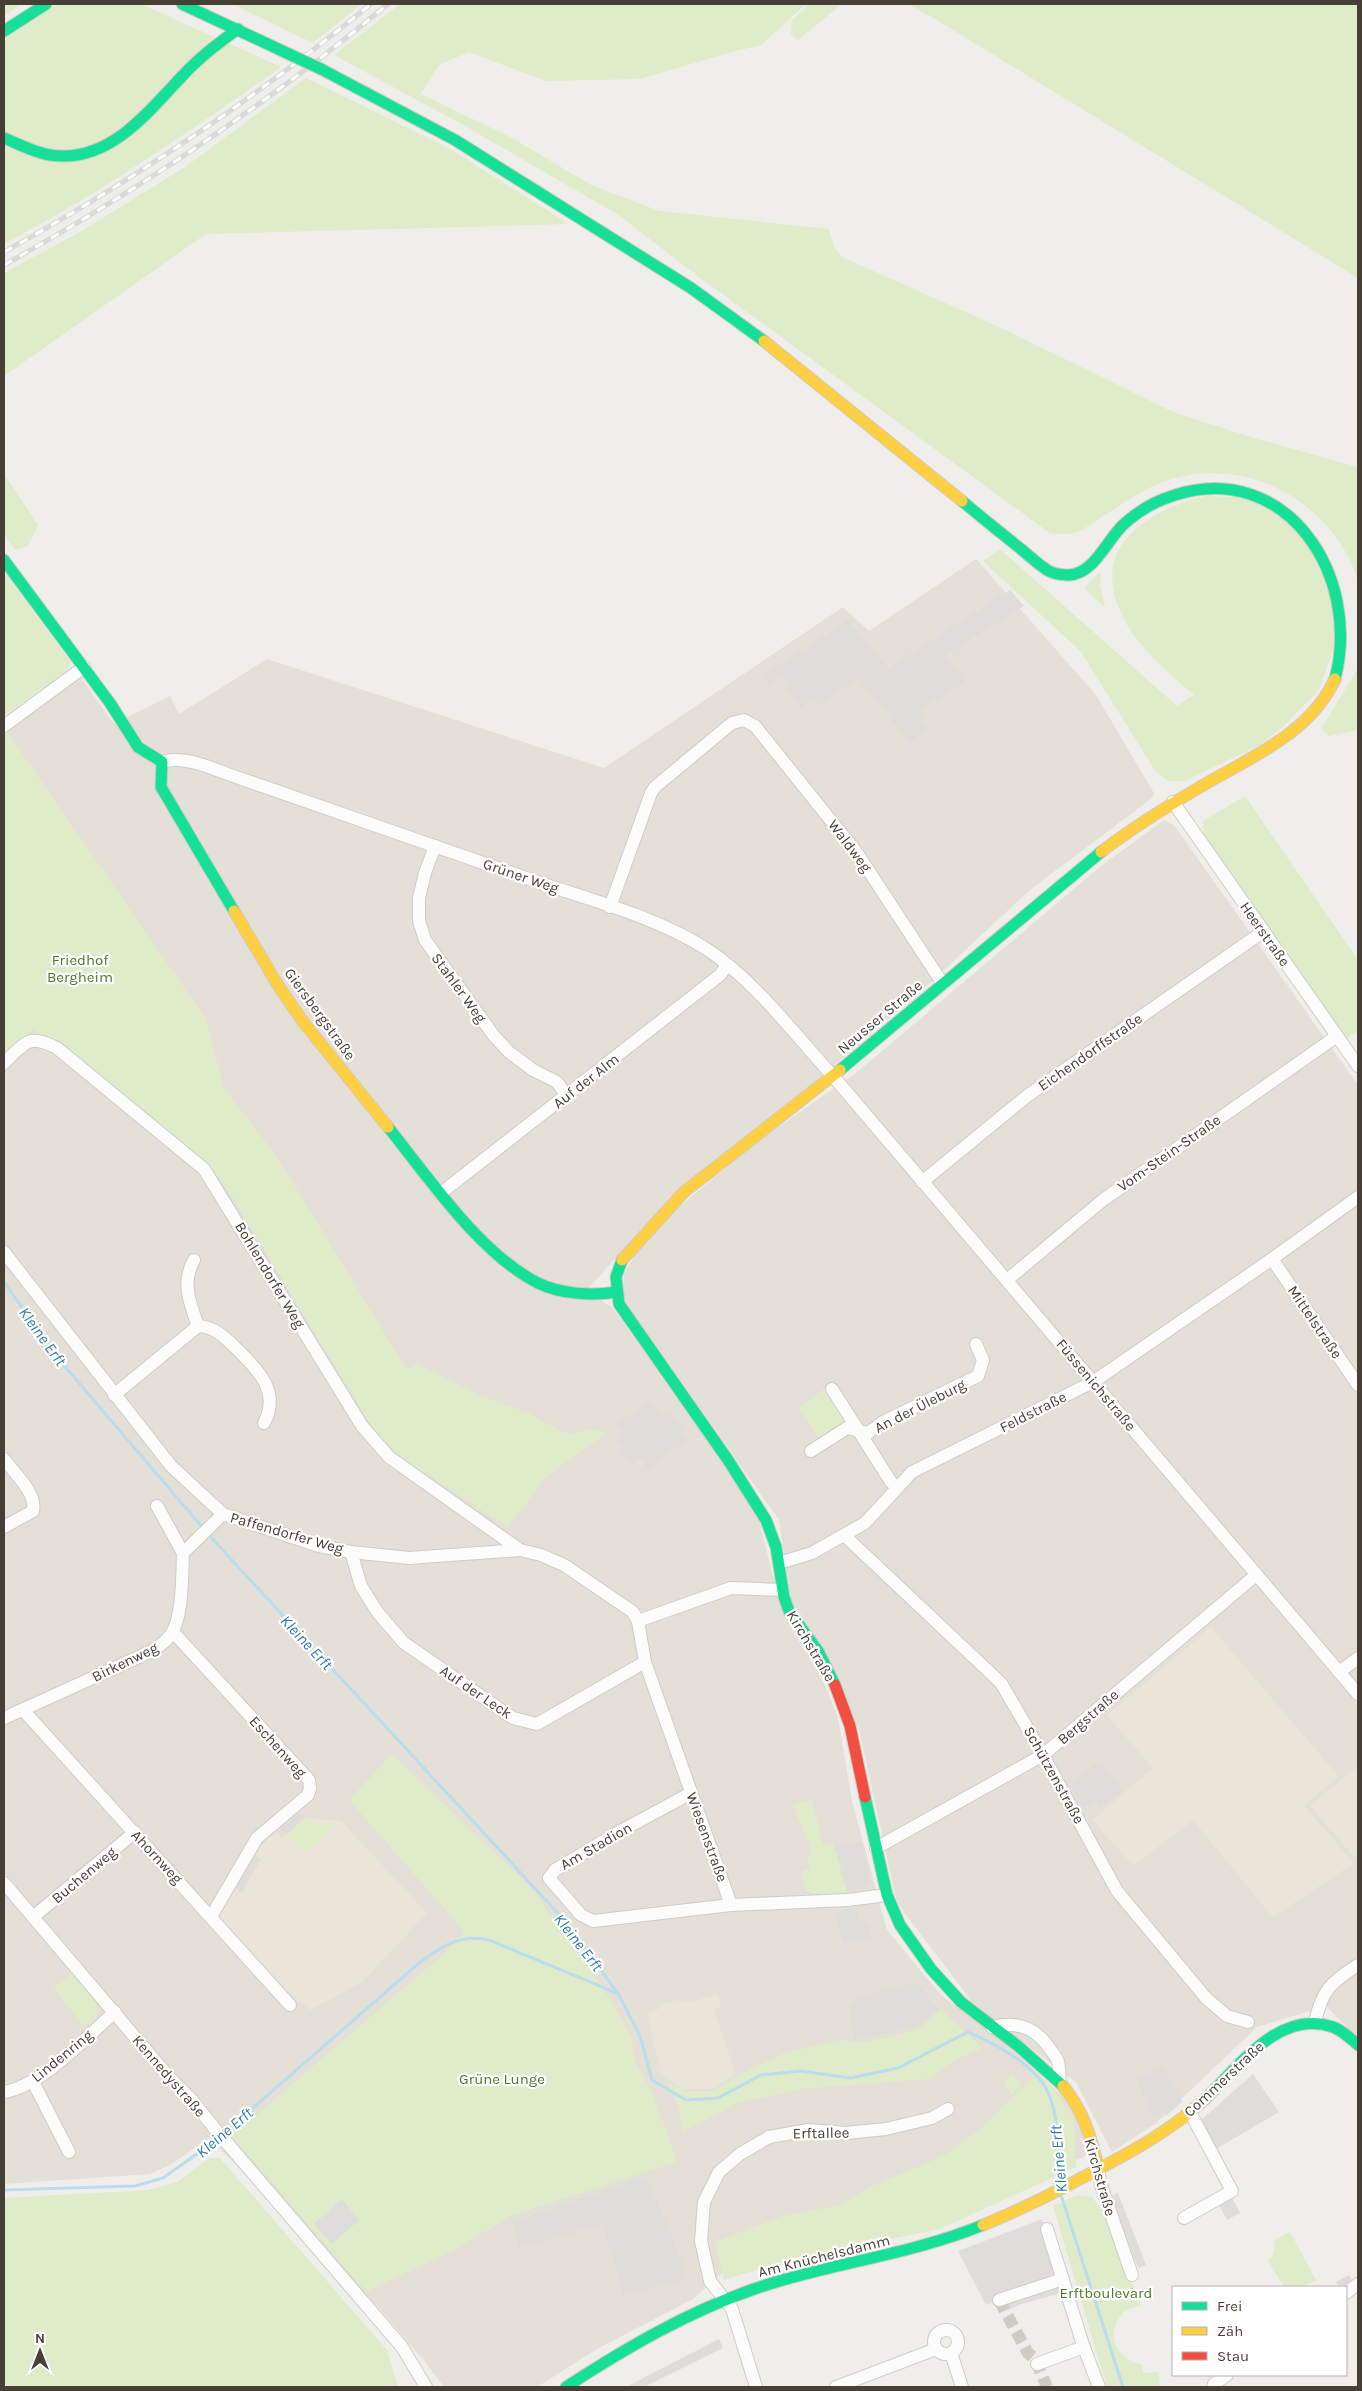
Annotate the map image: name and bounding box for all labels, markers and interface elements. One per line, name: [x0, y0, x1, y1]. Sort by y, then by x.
street label: Waldweg: [824, 816, 876, 876]
street label: Grüner Weg: [481, 855, 562, 898]
street label: Heerstraße: [1236, 898, 1294, 970]
street label: Stahler Weg: [428, 950, 491, 1027]
park label: Friedhof Bergheim: [47, 951, 113, 986]
street label: Giersbergstraße: [281, 964, 359, 1064]
street label: Neusser Straße: [834, 976, 926, 1058]
street label: Eichendorffstraße: [1034, 1009, 1146, 1095]
street label: Auf der Alm: [549, 1050, 623, 1112]
street label: Vom-Stein-Straße: [1114, 1111, 1224, 1195]
street label: Bohlendorfer Weg: [231, 1219, 309, 1332]
street label: Mittelstraße: [1284, 1282, 1346, 1362]
water label: Kleine Erft: [15, 1303, 71, 1370]
street label: Füssenichstraße: [1052, 1335, 1140, 1435]
street label: An der Üleburg: [871, 1375, 969, 1437]
street label: Feldstraße: [997, 1388, 1069, 1436]
street label: Paffendorfer Weg: [228, 1508, 346, 1558]
street label: Kirchstraße: [783, 1607, 839, 1685]
water label: Kleine Erft: [277, 1611, 337, 1674]
street label: Birkenweg: [89, 1638, 162, 1686]
street label: Auf der Leck: [437, 1661, 515, 1723]
street label: Bergstraße: [1054, 1686, 1122, 1748]
street label: Eschenweg: [246, 1712, 311, 1782]
street label: Schützenstraße: [1020, 1723, 1088, 1827]
street label: Wiesenstraße: [682, 1790, 732, 1884]
street label: Am Stadion: [557, 1818, 635, 1874]
street label: Ahornweg: [127, 1826, 187, 1888]
street label: Buchenweg: [48, 1842, 120, 1907]
water label: Kleine Erft: [550, 1910, 607, 1975]
street label: Lindenring: [28, 2026, 97, 2086]
street label: Kennedystraße: [129, 2031, 209, 2121]
street label: Commerstraße: [1180, 2037, 1268, 2121]
park label: Grüne Lunge: [459, 2070, 545, 2088]
water label: Kleine Erft: [192, 2103, 257, 2162]
street label: Erftallee: [792, 2124, 850, 2142]
water label: Kleine Erft: [1046, 2124, 1071, 2194]
street label: Kirchstraße: [1080, 2136, 1120, 2218]
street label: Am Knüchelsdamm: [756, 2231, 892, 2281]
park label: Erftboulevard: [1060, 2284, 1152, 2302]
legend: [1172, 2286, 1347, 2376]
text: Frei: [1217, 2297, 1242, 2315]
text: Zäh: [1217, 2322, 1243, 2340]
north arrow: [15, 2326, 65, 2376]
text: N: [35, 2330, 45, 2347]
text: Stau: [1217, 2347, 1249, 2365]

